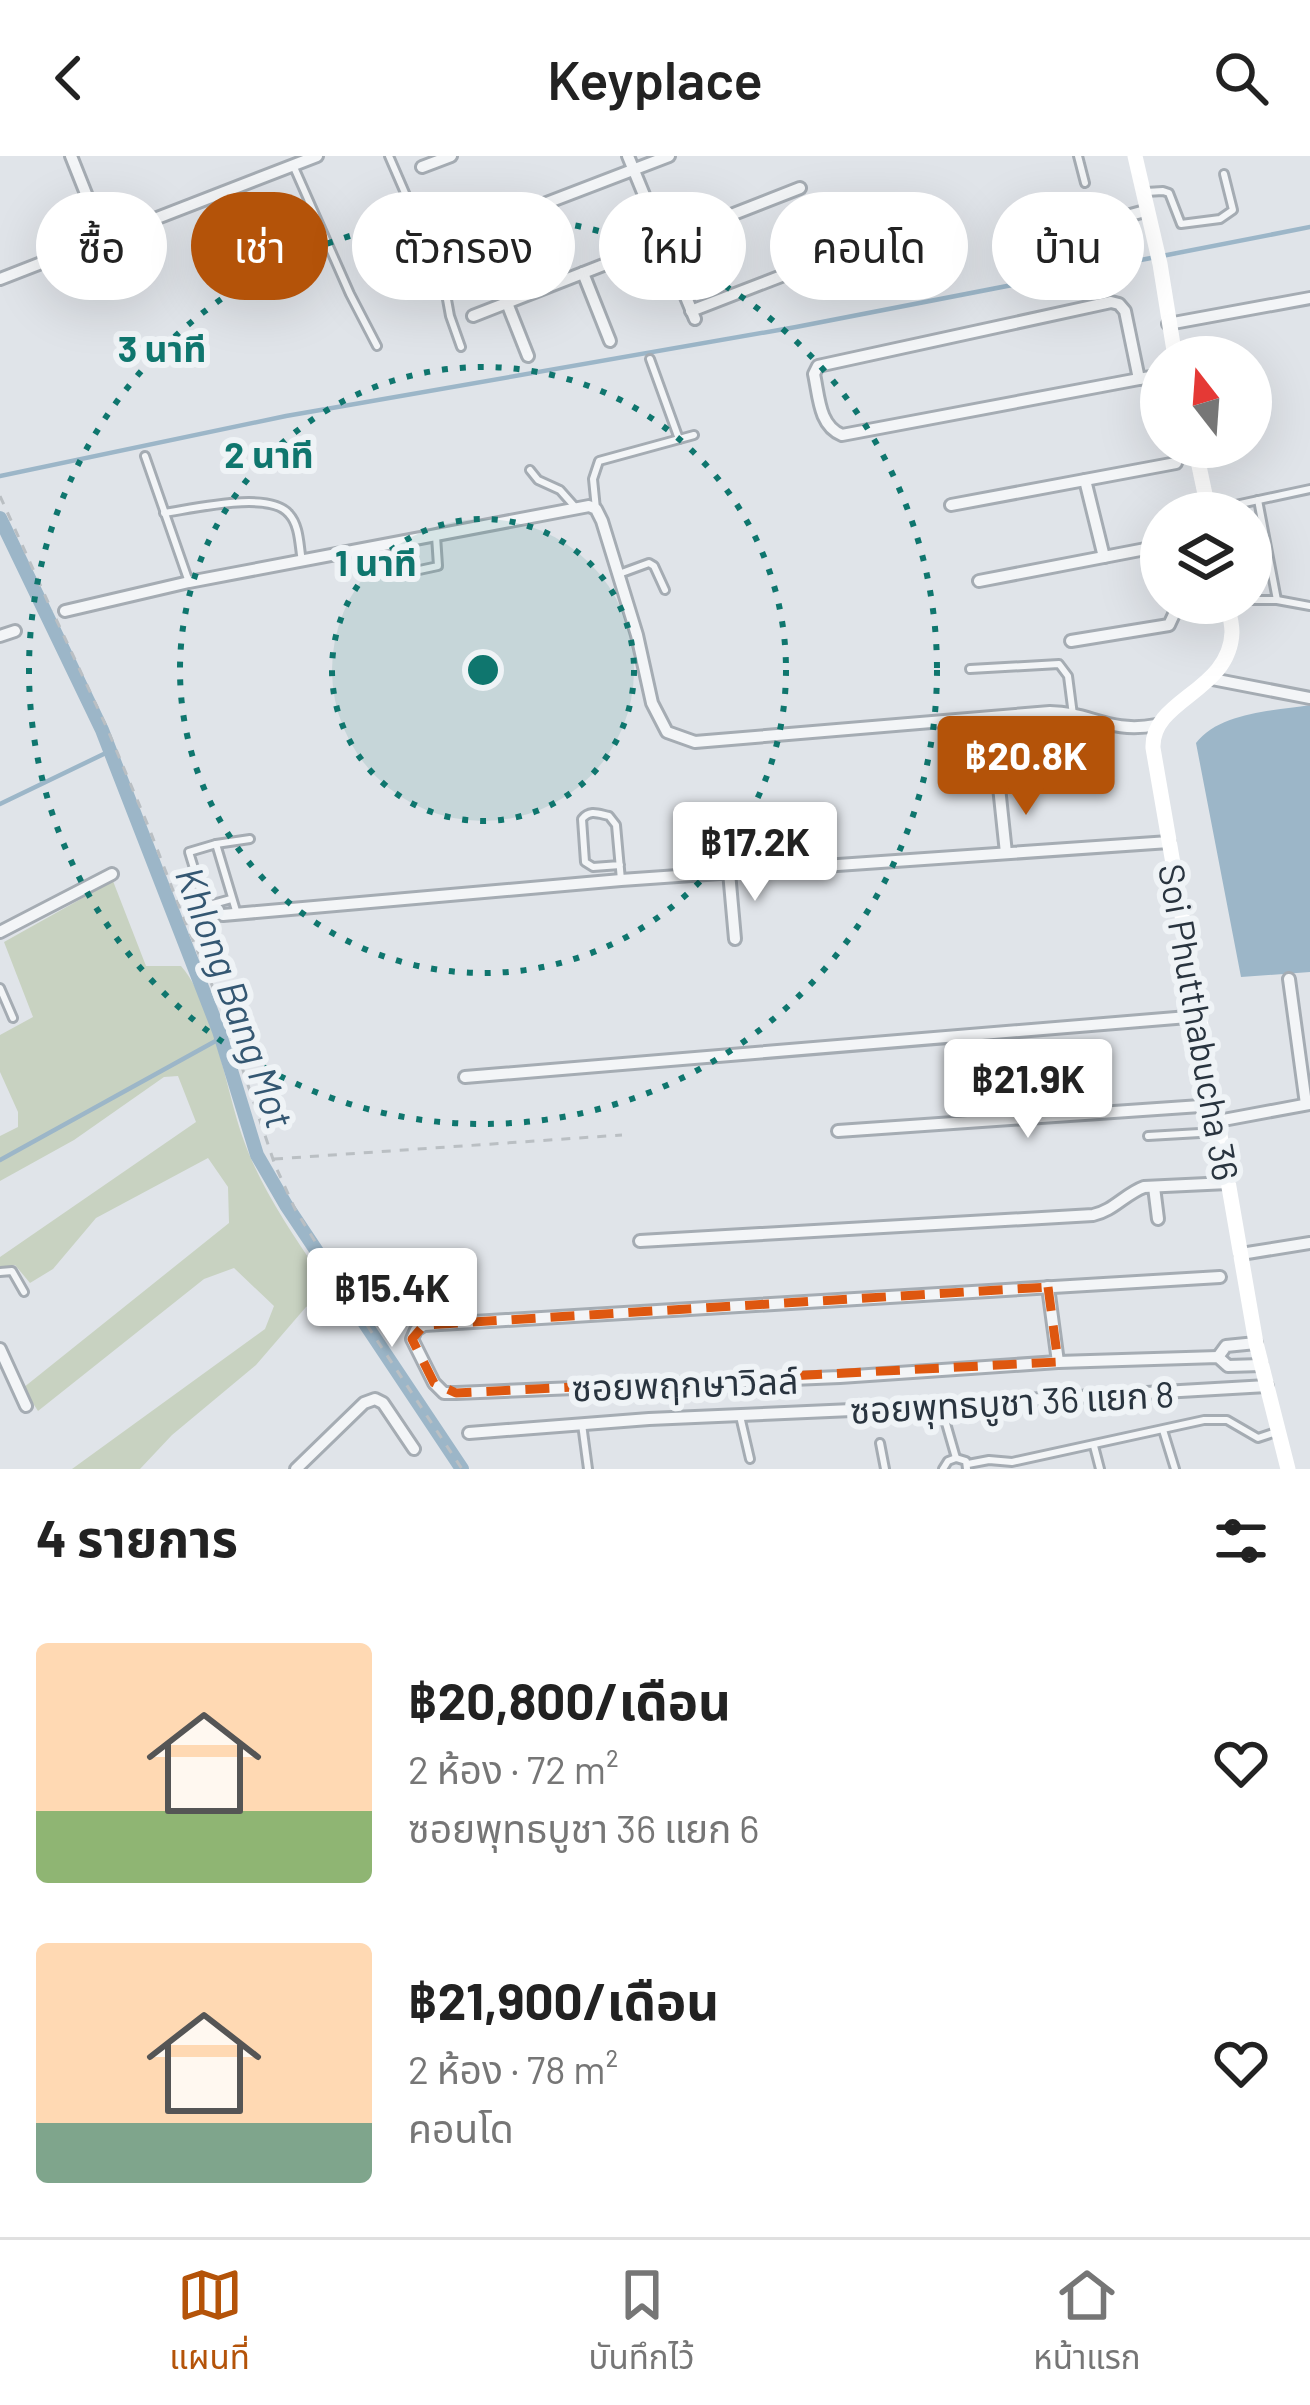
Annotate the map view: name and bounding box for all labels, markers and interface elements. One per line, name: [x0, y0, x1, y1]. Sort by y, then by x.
icon: back: [36, 45, 102, 111]
icon: search: [1208, 45, 1274, 111]
text: Keyplace: [547, 46, 763, 111]
chip: ซื้อ: [36, 192, 167, 300]
chip: เช่า: [191, 192, 328, 300]
chip: ตัวกรอง: [352, 192, 575, 300]
chip: ใหม่: [599, 192, 746, 300]
chip: คอนโด: [770, 192, 968, 300]
chip: บ้าน: [992, 192, 1144, 300]
text: 3 นาที: [118, 326, 206, 369]
north arrow: [1140, 336, 1272, 468]
map controls: [1140, 336, 1272, 624]
text: 2 นาที: [224, 432, 314, 475]
button: layers: [1140, 492, 1272, 624]
text: 1 นาที: [335, 540, 417, 583]
centre of rings: [462, 649, 504, 691]
pin: ฿20.8K: [928, 716, 1124, 818]
text: ฿20.8K: [965, 731, 1087, 778]
pin: ฿17.2K: [657, 802, 853, 904]
text: ฿17.2K: [700, 817, 810, 864]
water label: Khlong Bang Mot: [167, 860, 305, 1134]
street label: Soi Phutthabucha 36: [1151, 860, 1249, 1184]
pin: ฿21.9K: [930, 1039, 1126, 1141]
text: ฿21.9K: [971, 1054, 1085, 1101]
pin: ฿15.4K: [294, 1248, 490, 1350]
text: ฿15.4K: [334, 1263, 450, 1310]
street label: ซอยพฤกษาวิลล์: [571, 1358, 799, 1408]
street label: ซอยพุทธบูชา 36 แยก 8: [849, 1371, 1175, 1433]
text: 4 รายการ: [36, 1506, 238, 1567]
icon: filters: [1208, 1508, 1274, 1574]
text: ฿20,800/เดือน: [408, 1669, 731, 1730]
icon: home: [132, 1691, 276, 1835]
icon: heart: [1208, 1730, 1274, 1796]
text: 2 ห้อง · 72 m²: [408, 1745, 619, 1792]
text: ซอยพุทธบูชา 36 แยก 6: [408, 1804, 759, 1851]
text: ฿21,900/เดือน: [408, 1969, 719, 2030]
icon: home: [132, 1991, 276, 2135]
icon: heart: [1208, 2030, 1274, 2096]
text: 2 ห้อง · 78 m²: [408, 2045, 618, 2092]
text: คอนโด: [408, 2104, 514, 2151]
tab: แผนที่: [169, 2262, 250, 2384]
tab: บันทึกไว้: [589, 2262, 695, 2384]
tab: หน้าแรก: [1033, 2262, 1141, 2384]

